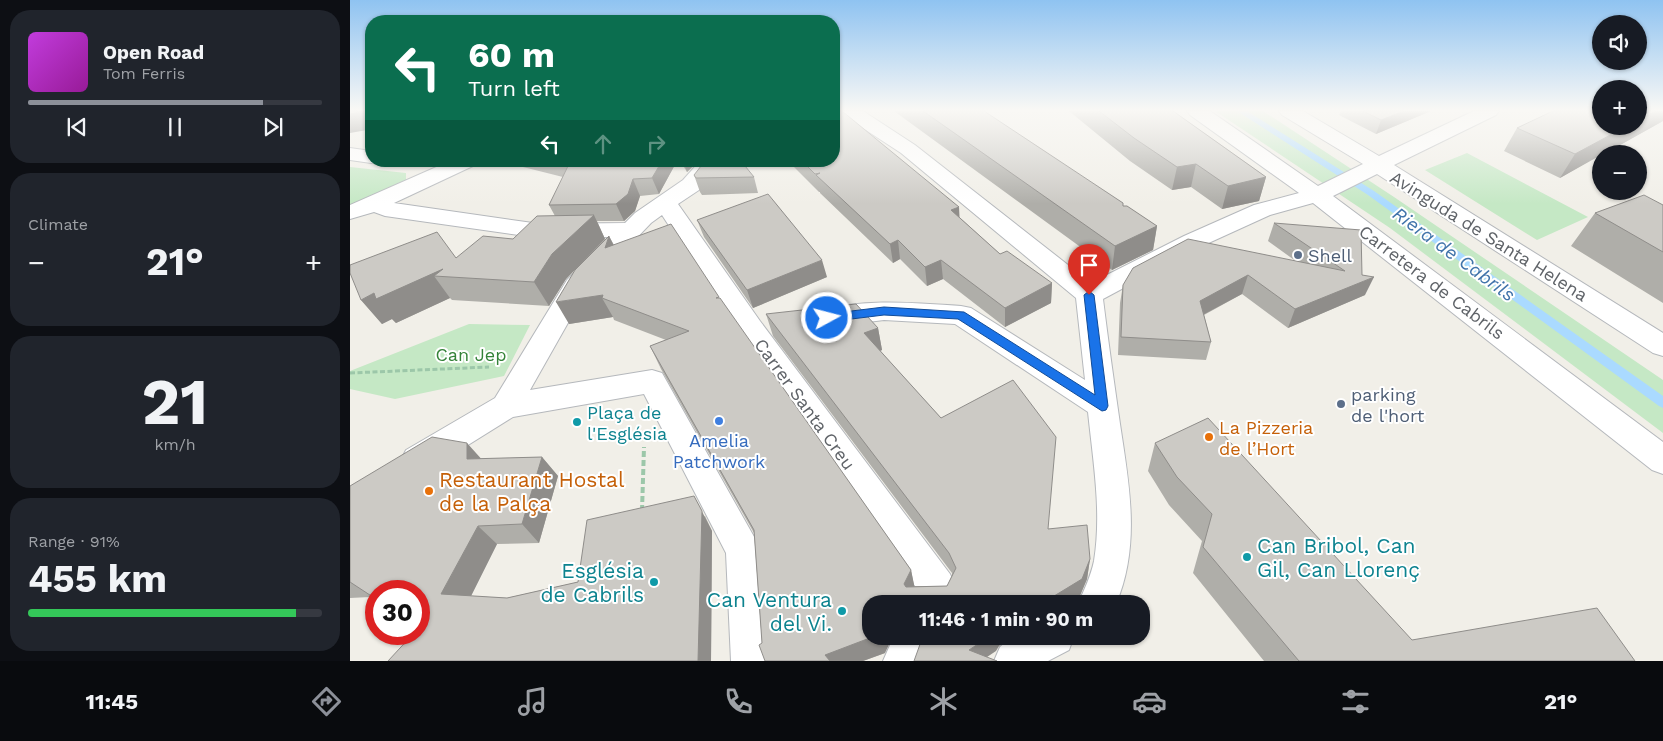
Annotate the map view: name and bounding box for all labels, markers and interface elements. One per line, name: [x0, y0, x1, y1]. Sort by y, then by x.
map controls: [1592, 15, 1647, 200]
button: sound: [1592, 15, 1647, 70]
text: 60 m: [468, 34, 555, 76]
icon: left: [385, 35, 450, 100]
text: Open Road: [103, 41, 204, 64]
text: Tom Ferris: [103, 64, 185, 83]
text: Turn left: [468, 76, 560, 101]
button: +: [1592, 80, 1647, 135]
icon: previous: [63, 113, 91, 141]
icon: pause: [161, 113, 189, 141]
icon: next: [259, 113, 287, 141]
icon: left: [536, 130, 564, 158]
icon: ahead: [589, 130, 617, 158]
icon: right: [642, 130, 670, 158]
button: −: [1592, 145, 1647, 200]
street label: Avinguda de Santa Helena: [1386, 166, 1592, 306]
water label: Riera de Cabrils: [1388, 202, 1520, 306]
text: Climate: [28, 215, 88, 234]
street label: Carretera de Cabrils: [1355, 220, 1509, 344]
text: 21°: [146, 240, 204, 284]
pin: [1068, 244, 1110, 295]
place label: Shell: [1308, 245, 1353, 266]
text: −: [28, 246, 45, 279]
text: +: [305, 246, 322, 279]
marker: Shell: [1292, 249, 1304, 261]
icon: arrive: [1075, 251, 1103, 279]
position arrow: [800, 291, 852, 343]
street label: Carrer Santa Creu: [750, 334, 860, 474]
park label: Can Jep: [435, 344, 507, 365]
text: 21: [142, 364, 208, 440]
place label: parking de l'hort: [1351, 384, 1425, 426]
marker: parking de l'hort: [1335, 398, 1347, 410]
place label: Plaça de l'Església: [587, 402, 667, 444]
marker: Amelia Patchwork: [713, 415, 725, 427]
marker: Plaça de l'Església: [571, 416, 583, 428]
place label: La Pizzeria de l’Hort: [1219, 417, 1313, 459]
place label: Amelia Patchwork: [673, 430, 765, 472]
marker: La Pizzeria de l’Hort: [1203, 431, 1215, 443]
text: km/h: [154, 435, 196, 454]
place label: Restaurant Hostal de la Palça: [439, 467, 625, 516]
marker: Restaurant Hostal de la Palça: [423, 485, 435, 497]
text: Range · 91%: [28, 532, 120, 551]
place label: Can Bribol, Can Gil, Can Llorenç: [1257, 533, 1420, 582]
marker: Can Bribol, Can Gil, Can Llorenç: [1241, 551, 1253, 563]
text: 455 km: [28, 557, 167, 601]
place label: Església de Cabrils: [540, 558, 644, 607]
marker: Església de Cabrils: [648, 576, 660, 588]
speed limit sign: 30: [365, 580, 430, 645]
place label: Can Ventura del Vi.: [707, 587, 832, 636]
marker: Can Ventura del Vi.: [836, 605, 848, 617]
text: 11:46 · 1 min · 90 m: [919, 608, 1093, 631]
icon: directions: [309, 684, 344, 719]
icon: music: [515, 684, 550, 719]
icon: phone: [721, 684, 756, 719]
icon: climate: [926, 684, 961, 719]
icon: car: [1132, 684, 1167, 719]
icon: filters: [1338, 684, 1373, 719]
text: 11:45: [85, 689, 138, 714]
text: 21°: [1544, 689, 1577, 714]

